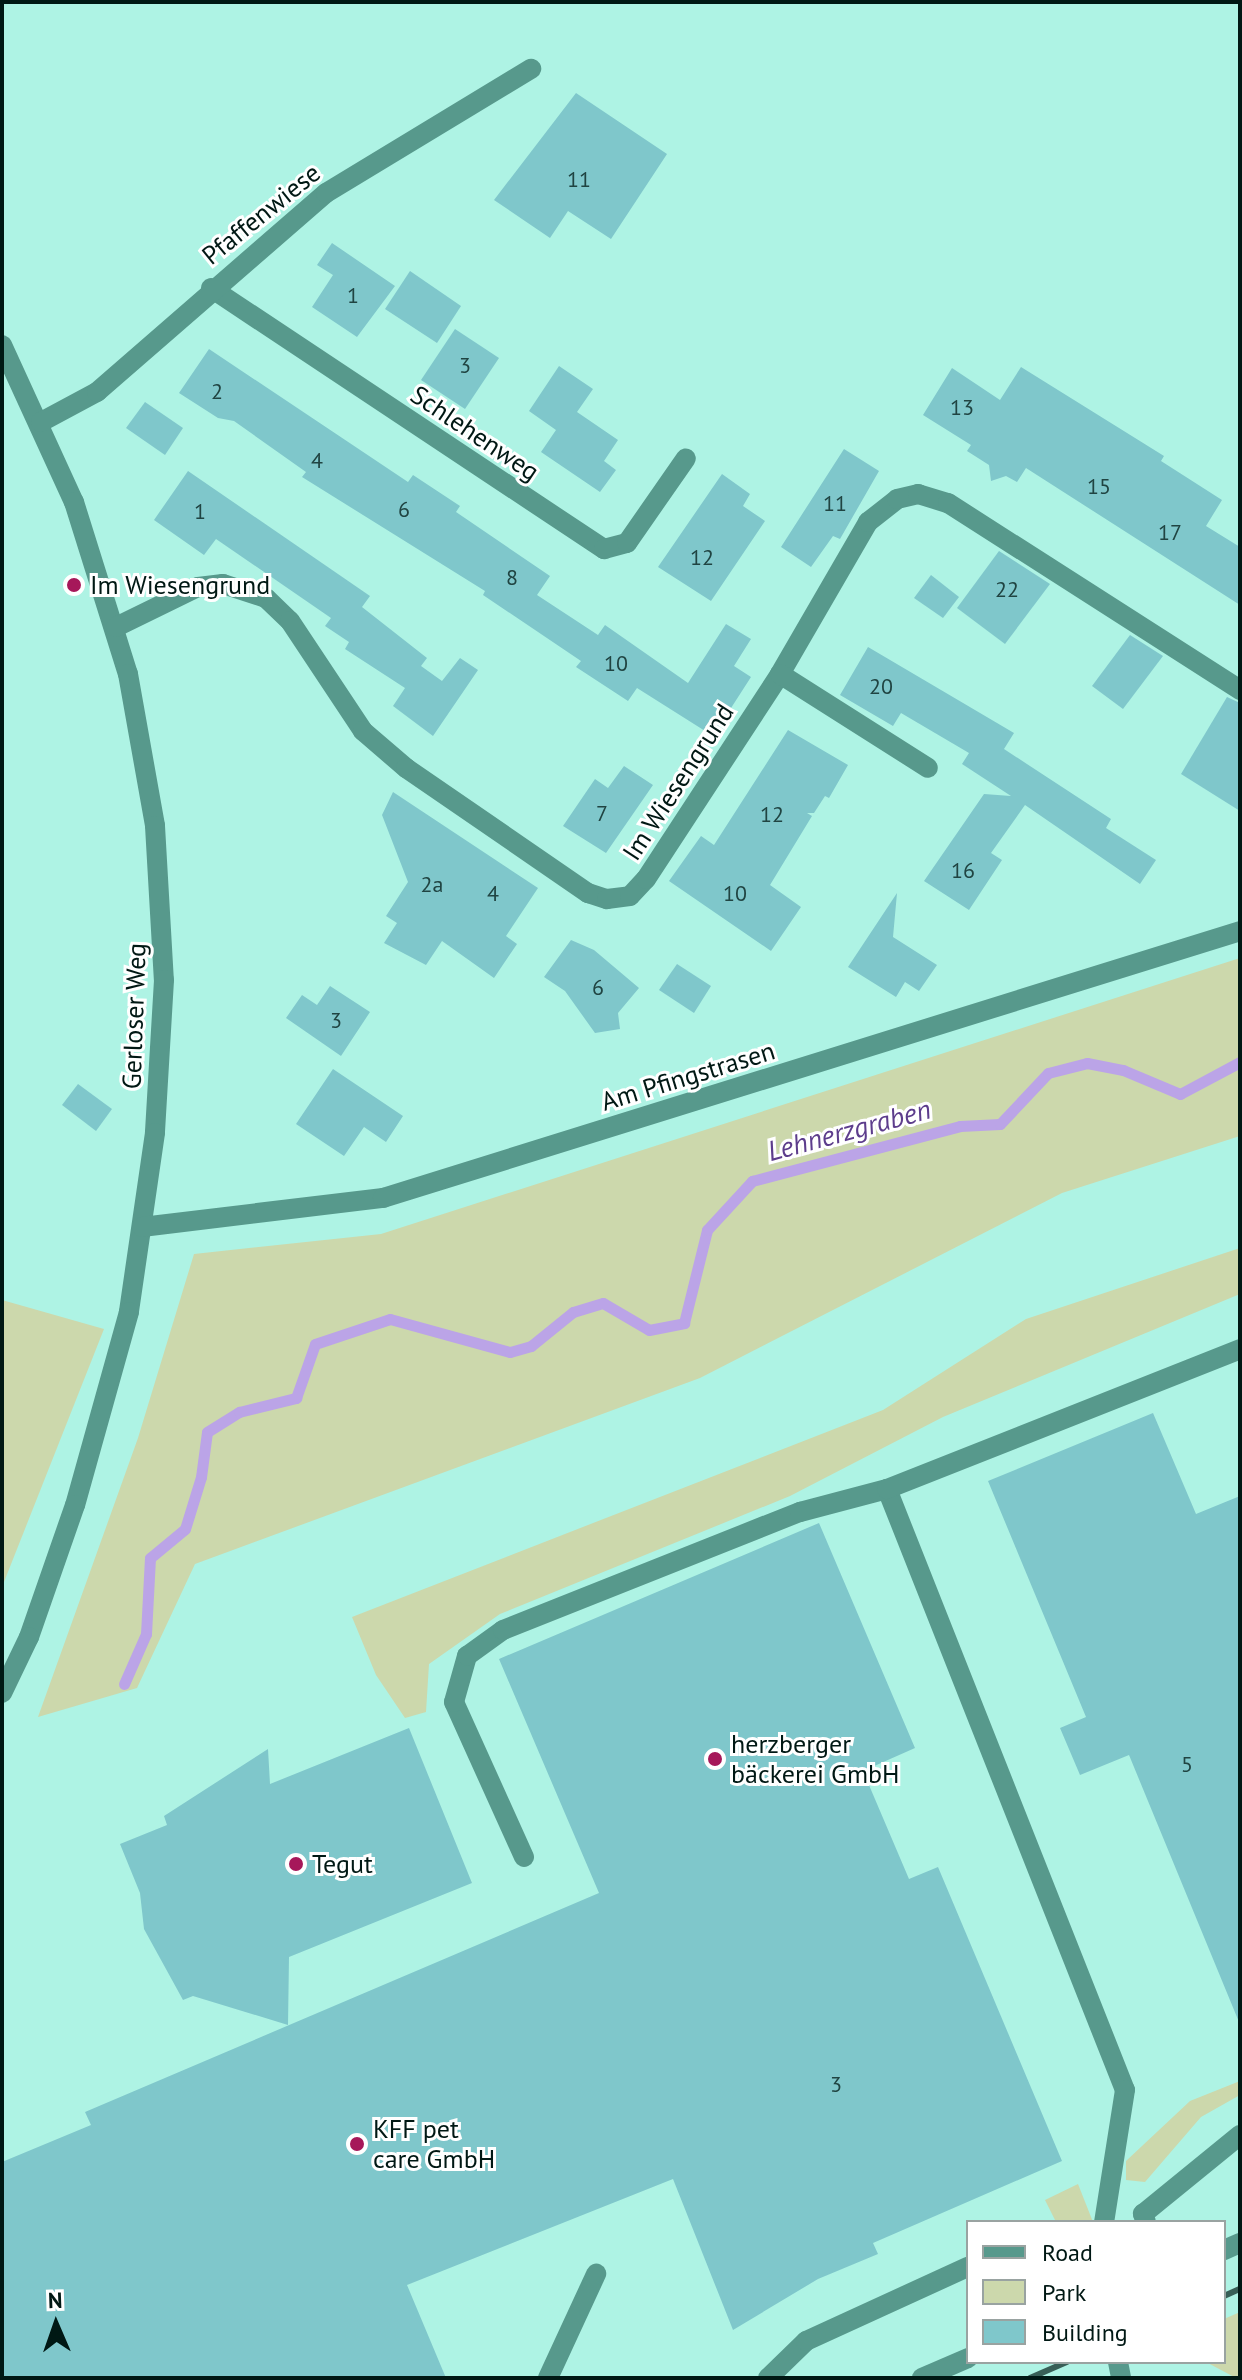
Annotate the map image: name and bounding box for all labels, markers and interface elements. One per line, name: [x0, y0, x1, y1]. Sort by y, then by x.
street label: Pfaffenwiese: [196, 157, 326, 271]
house number: 11: [567, 167, 591, 193]
house number: 1: [347, 283, 359, 309]
house number: 3: [459, 353, 471, 379]
house number: 2: [211, 379, 223, 405]
street label: Schlehenweg: [405, 379, 545, 487]
house number: 13: [950, 395, 974, 421]
house number: 4: [311, 448, 323, 474]
house number: 15: [1087, 474, 1111, 500]
house number: 11: [823, 491, 847, 517]
house number: 6: [398, 497, 410, 523]
house number: 1: [194, 499, 206, 525]
house number: 17: [1158, 520, 1182, 546]
house number: 12: [690, 545, 714, 571]
house number: 8: [506, 565, 518, 591]
place label: Im Wiesengrund: [90, 569, 271, 601]
marker: Im Wiesengrund: [65, 576, 83, 594]
house number: 22: [995, 577, 1019, 603]
house number: 10: [604, 651, 628, 677]
house number: 20: [869, 674, 893, 700]
street label: Im Wiesengrund: [616, 698, 740, 866]
house number: 7: [596, 801, 608, 827]
house number: 12: [760, 802, 784, 828]
house number: 16: [951, 858, 975, 884]
house number: 2a: [421, 872, 443, 898]
house number: 4: [487, 881, 499, 907]
house number: 10: [723, 881, 747, 907]
street label: Gerloser Weg: [116, 942, 152, 1090]
house number: 6: [592, 975, 604, 1001]
house number: 3: [330, 1008, 342, 1034]
street label: Am Pfingstrasen: [597, 1035, 779, 1117]
water label: Lehnerzgraben: [764, 1092, 934, 1168]
place label: herzberger bäckerei GmbH: [731, 1728, 900, 1790]
marker: herzberger bäckerei GmbH: [706, 1750, 724, 1768]
house number: 5: [1181, 1752, 1193, 1778]
place label: Tegut: [312, 1848, 373, 1880]
marker: Tegut: [287, 1855, 305, 1873]
house number: 3: [830, 2072, 842, 2098]
place label: KFF pet care GmbH: [373, 2113, 495, 2174]
marker: KFF pet care GmbH: [348, 2135, 366, 2153]
legend: [966, 2220, 1226, 2364]
text: Road: [1042, 2237, 1093, 2268]
text: Park: [1042, 2277, 1086, 2308]
north arrow: [16, 2284, 96, 2364]
text: N: [47, 2286, 63, 2314]
text: Building: [1042, 2317, 1128, 2348]

